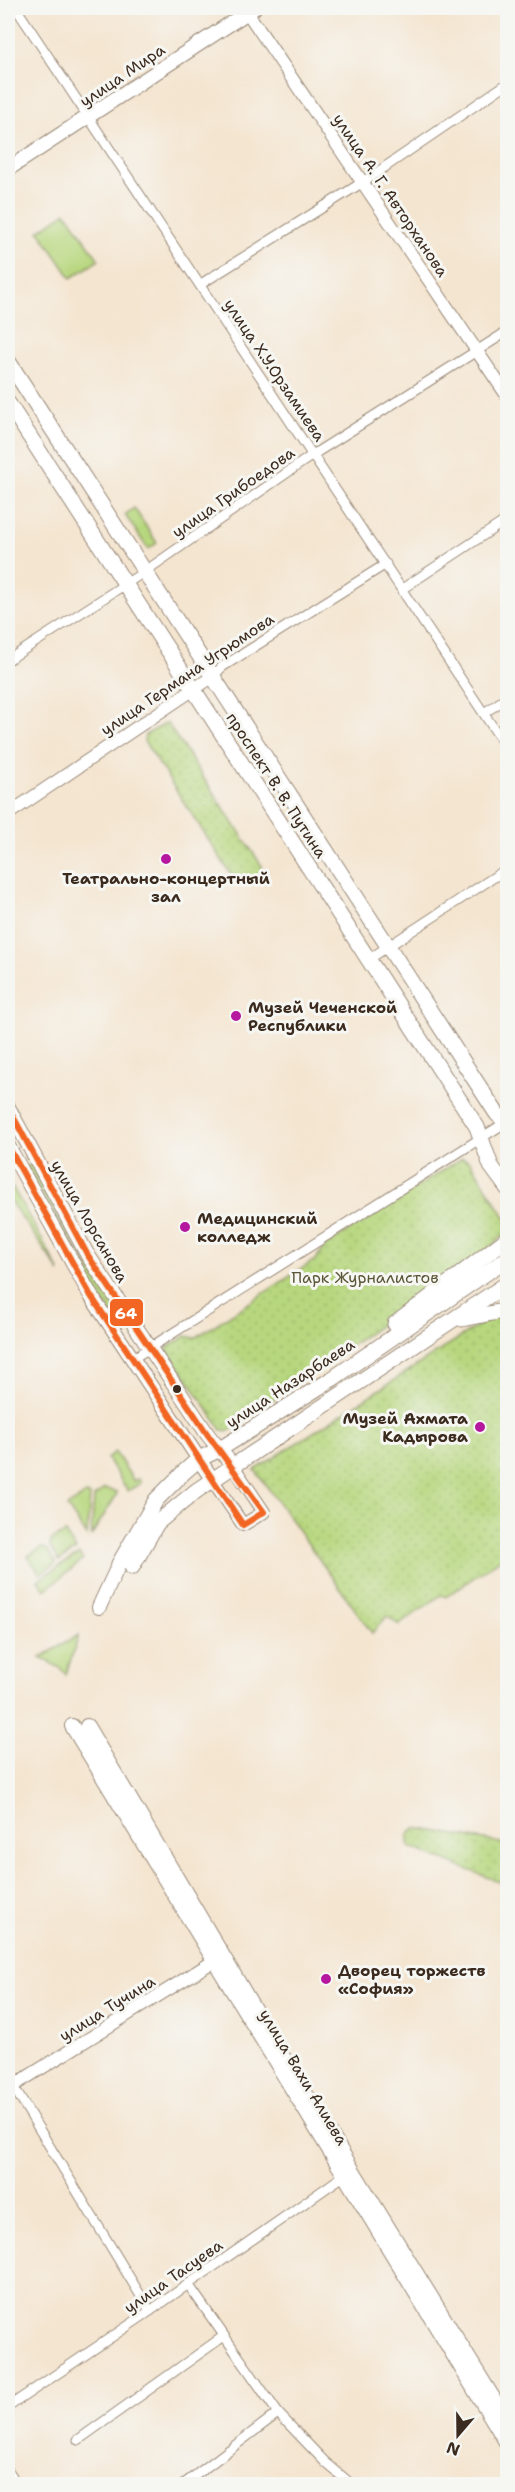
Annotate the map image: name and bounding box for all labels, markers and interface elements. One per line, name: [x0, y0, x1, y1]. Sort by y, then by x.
street label: улица Мира: [76, 39, 169, 112]
street label: улица А. Г. Авторханова: [328, 110, 453, 281]
street label: улица Х.У.Орзамиева: [219, 295, 330, 446]
street label: улица Грибоедова: [168, 442, 299, 543]
street label: улица Германа Угрюмова: [97, 608, 278, 740]
street label: проспект В. В. Путина: [222, 708, 332, 862]
marker: Театрально-концертный зал: [159, 852, 173, 866]
place label: Театрально-концертный зал: [62, 868, 270, 907]
place label: Музей Чеченской Республики: [248, 997, 397, 1036]
marker: Музей Чеченской Республики: [229, 1009, 243, 1023]
street label: улица Лорсанова: [46, 1156, 133, 1286]
place label: Медицинский колледж: [197, 1208, 317, 1247]
marker: Медицинский колледж: [178, 1220, 192, 1234]
park label: Парк Журналистов: [291, 1267, 439, 1288]
line badge: 64: [109, 1298, 144, 1327]
text: 64: [115, 1303, 137, 1324]
street label: улица Назарбаева: [222, 1334, 359, 1433]
unlabelled marker: [171, 1383, 183, 1395]
place label: Музей Ахмата Кадырова: [343, 1408, 468, 1447]
marker: Музей Ахмата Кадырова: [473, 1420, 487, 1434]
place label: Дворец торжеств «София»: [338, 1960, 485, 1999]
street label: улица Тучина: [55, 1971, 159, 2046]
marker: Дворец торжеств «София»: [319, 1972, 333, 1986]
street label: улица Вахи Алиева: [255, 2005, 353, 2149]
street label: улица Тасуева: [120, 2235, 227, 2318]
north arrow: [428, 2405, 488, 2465]
text: N: [443, 2437, 463, 2461]

